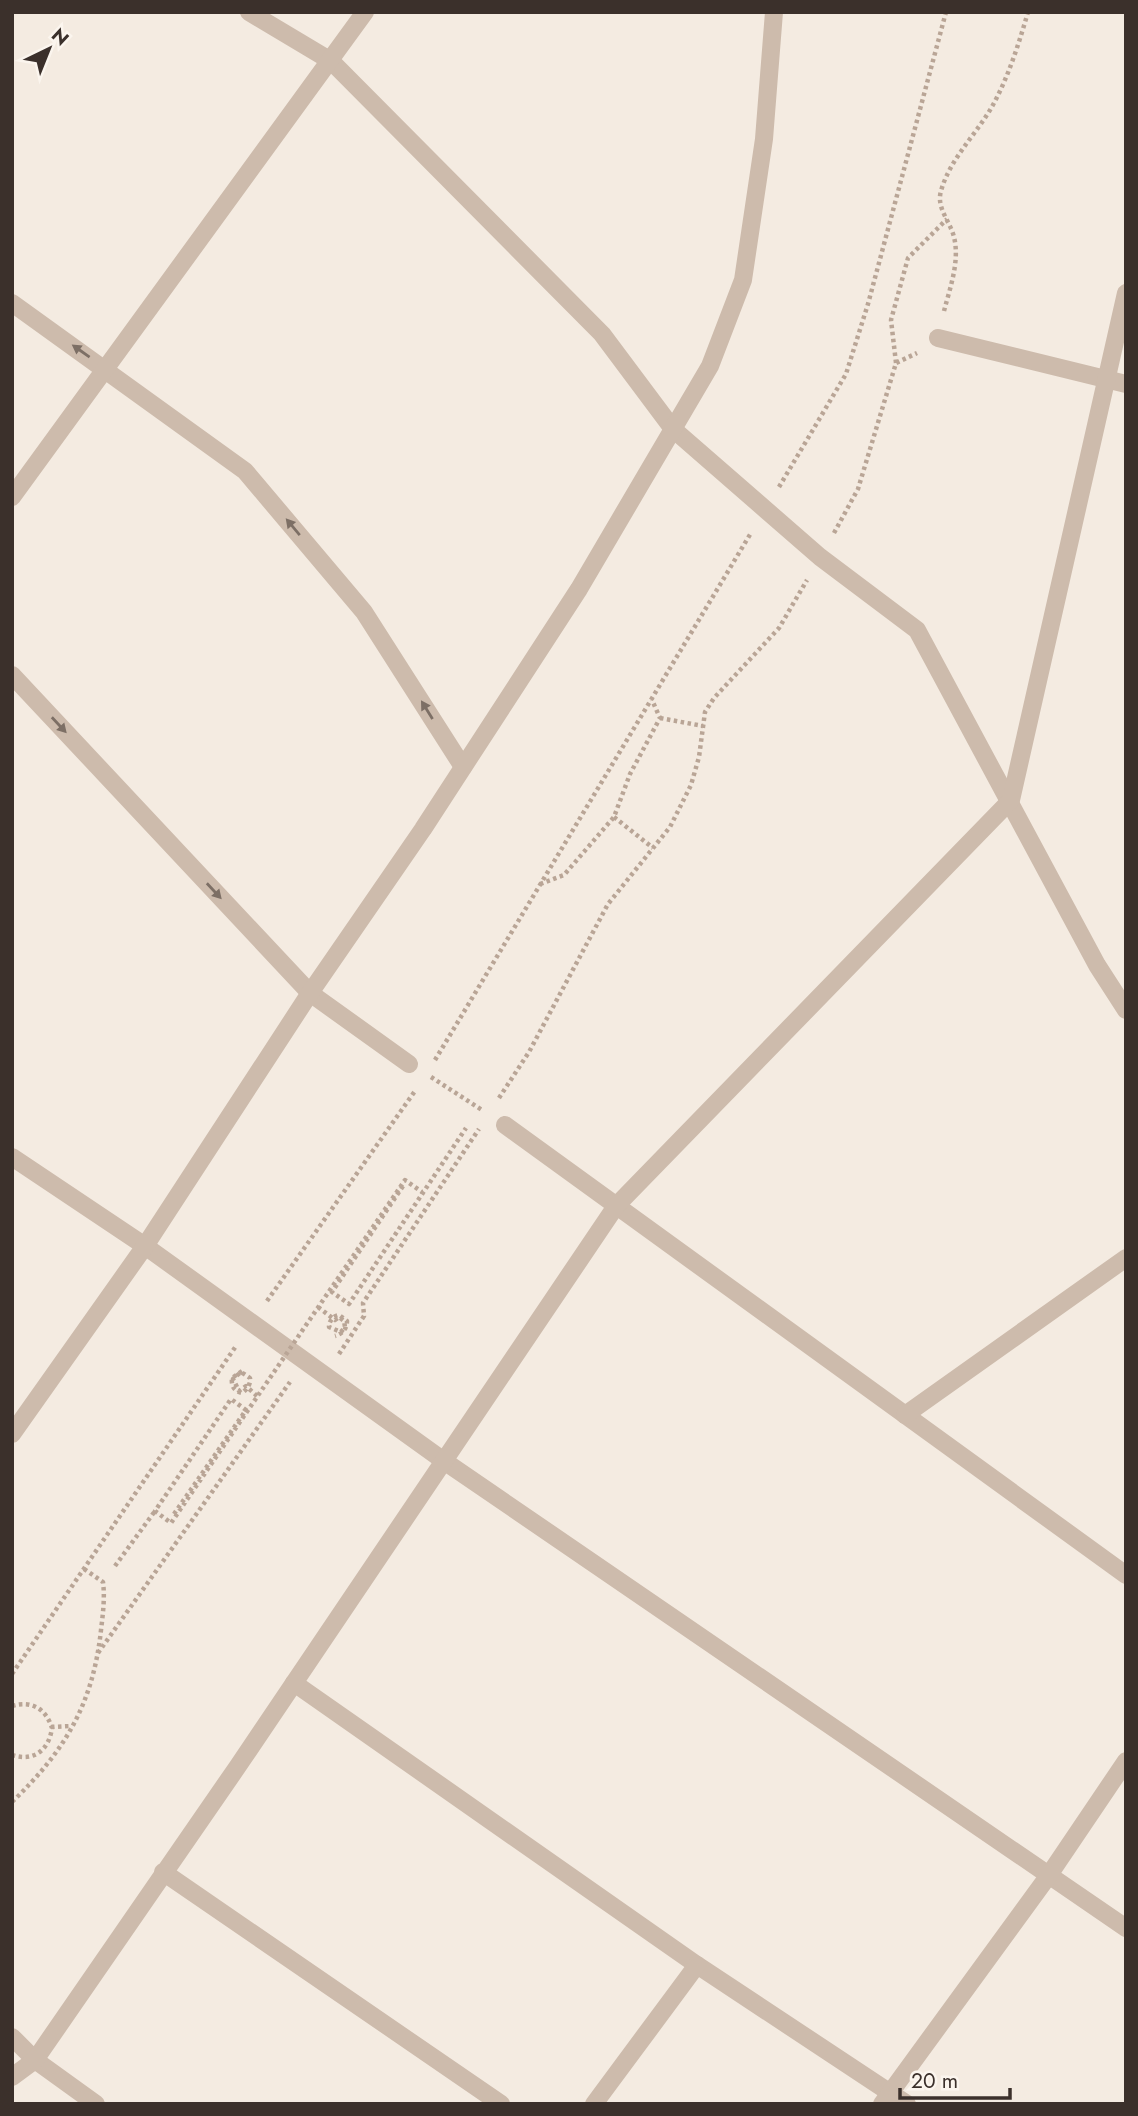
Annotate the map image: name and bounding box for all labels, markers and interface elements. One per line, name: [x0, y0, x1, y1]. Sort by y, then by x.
north arrow: [14, 14, 84, 84]
text: N: [46, 22, 75, 52]
one-way arrow: [72, 344, 90, 358]
one-way arrow: [286, 518, 301, 535]
one-way arrow: [420, 700, 433, 720]
one-way arrow: [50, 716, 66, 733]
one-way arrow: [206, 882, 222, 899]
scale bar: [900, 2056, 1010, 2100]
text: 20 m: [911, 2066, 958, 2096]

